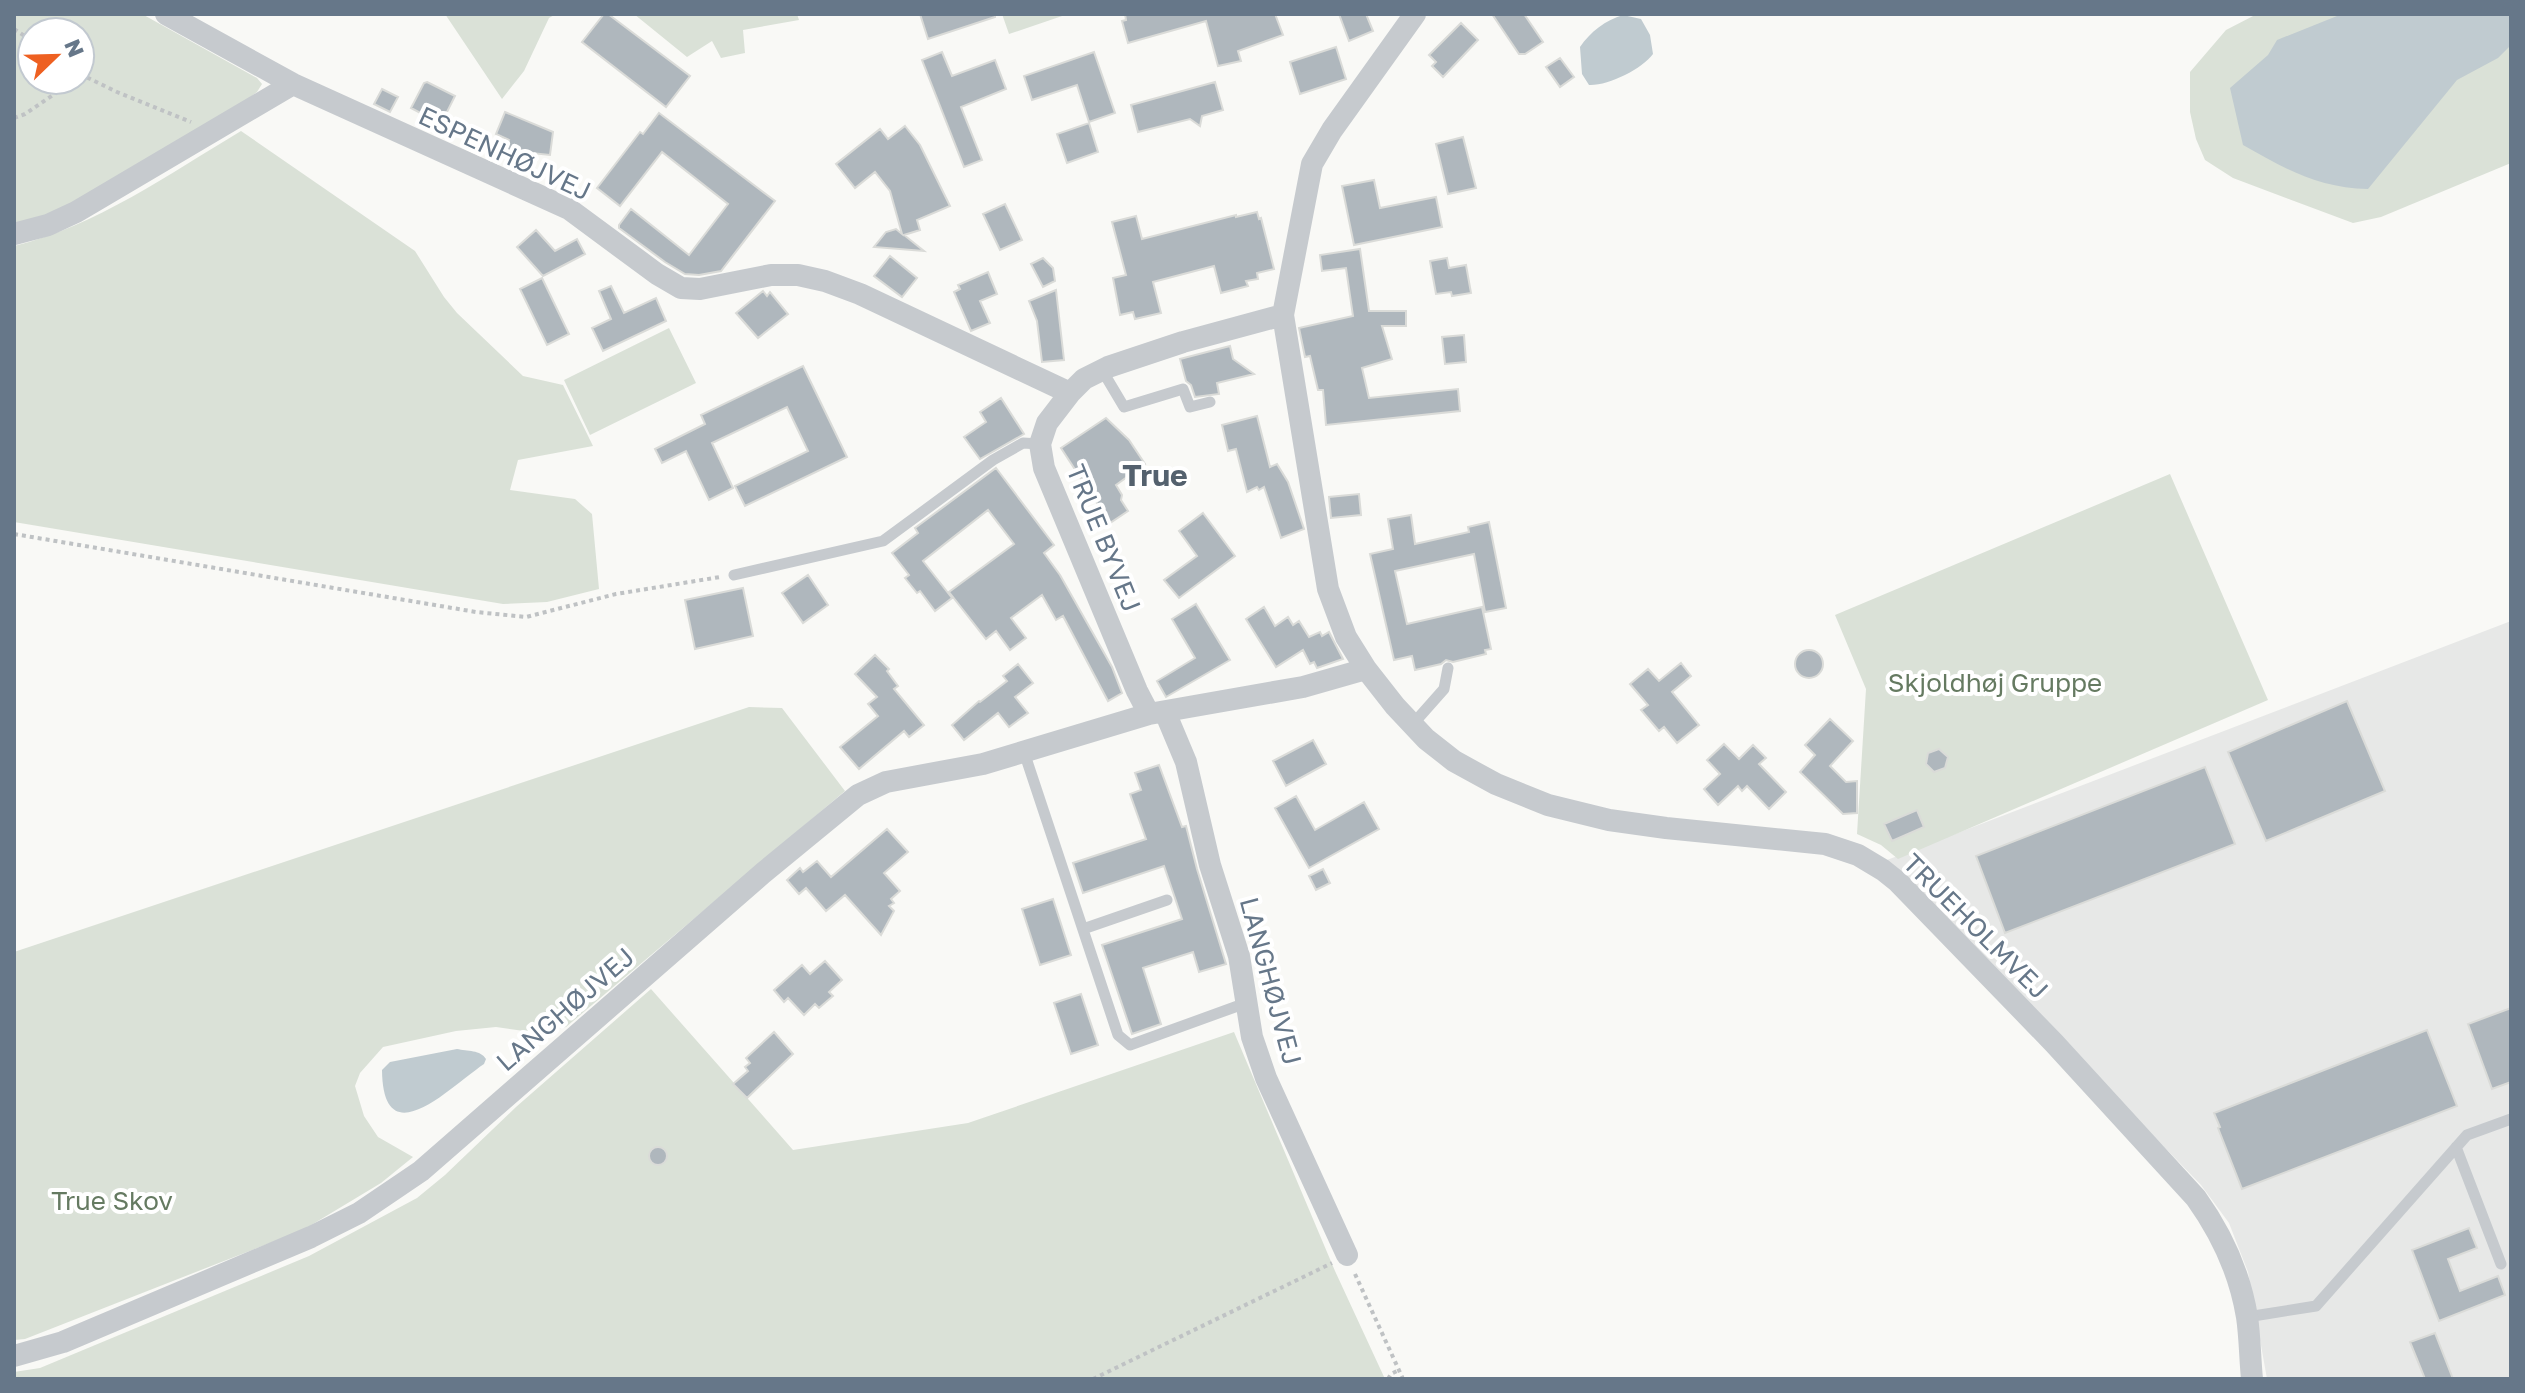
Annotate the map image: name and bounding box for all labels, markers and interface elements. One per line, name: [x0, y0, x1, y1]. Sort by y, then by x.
north arrow: [16, 16, 96, 96]
text: N: [59, 35, 91, 61]
street label: ESPENHØJVEJ: [414, 100, 596, 206]
district label: True: [1122, 457, 1188, 493]
street label: TRUE BYVEJ: [1060, 460, 1148, 616]
park label: Skjoldhøj Gruppe: [1888, 667, 2102, 698]
street label: TRUEHOLMVEJ: [1897, 847, 2055, 1005]
street label: LANGHØJVEJ: [1234, 894, 1308, 1068]
street label: LANGHØJVEJ: [490, 941, 640, 1077]
park label: True Skov: [51, 1185, 173, 1216]

